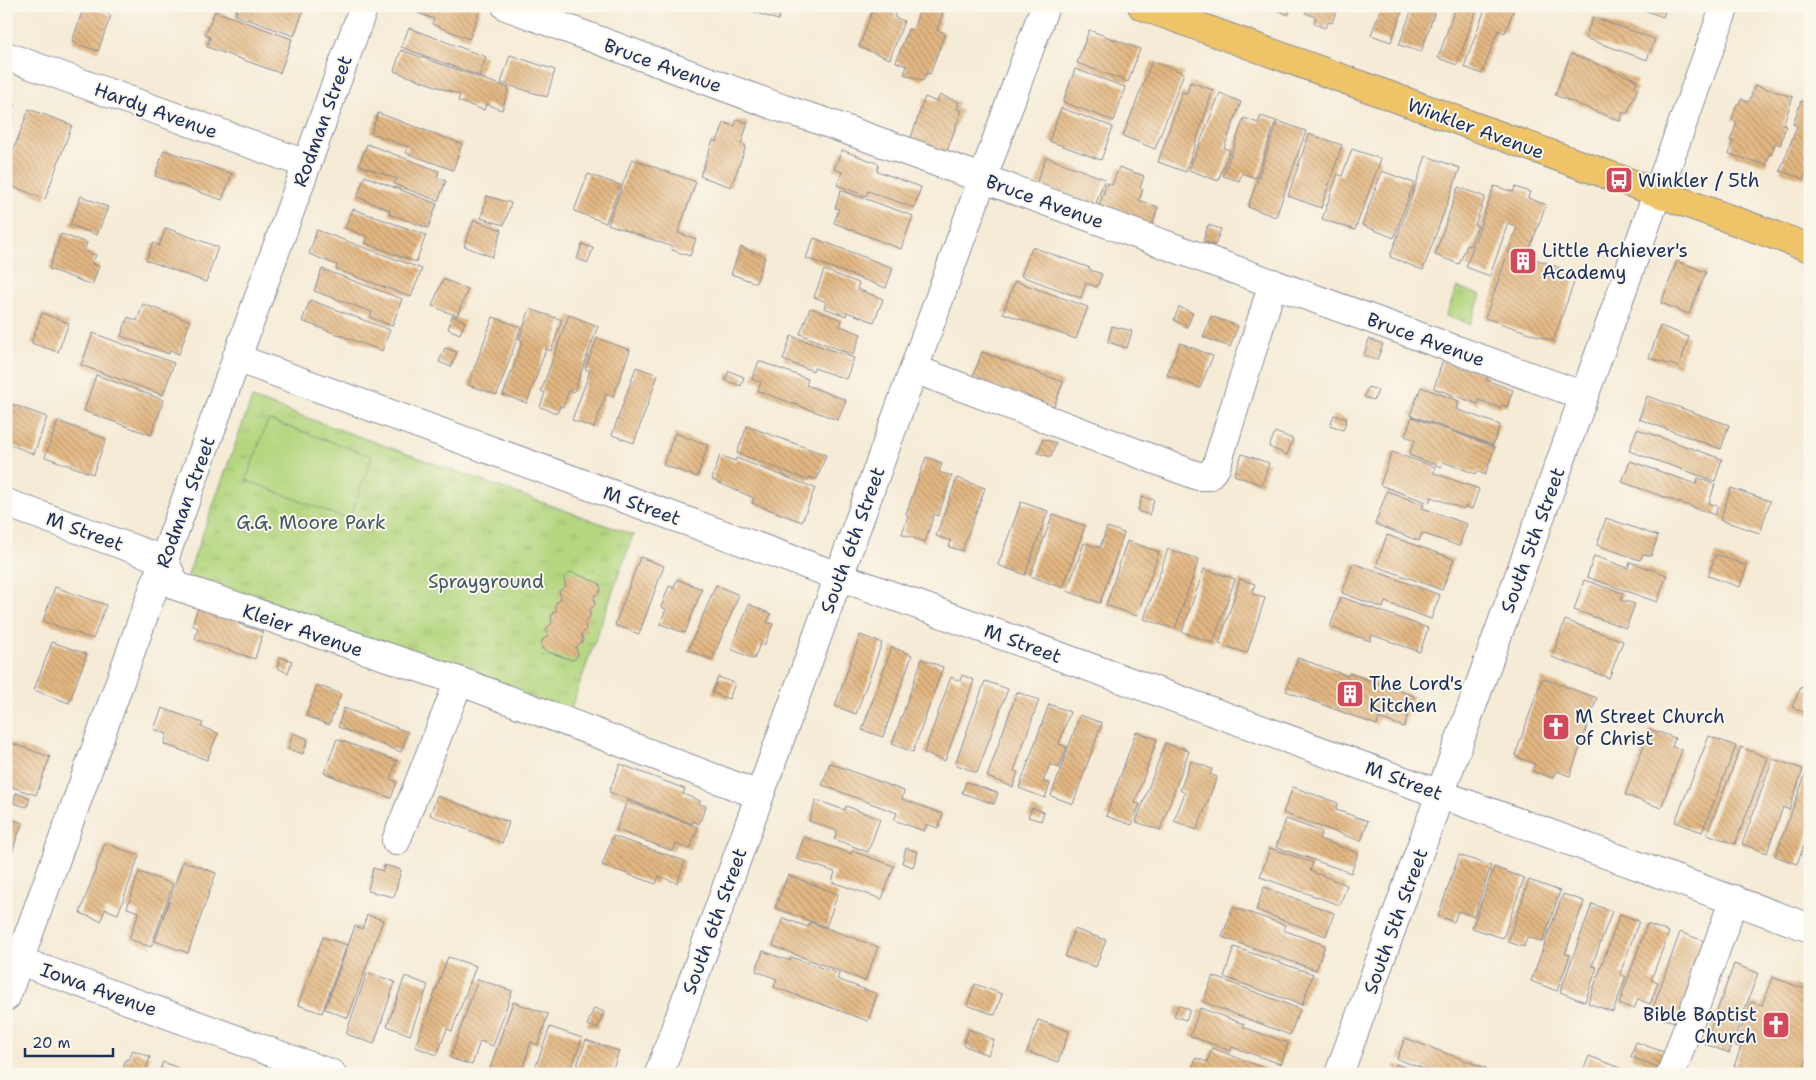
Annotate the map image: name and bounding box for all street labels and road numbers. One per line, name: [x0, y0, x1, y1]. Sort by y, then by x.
street label: Bruce Avenue: [600, 33, 725, 98]
street label: Rodman Street: [287, 52, 358, 190]
street label: Hardy Avenue: [91, 77, 221, 144]
street label: Winkler Avenue: [1404, 92, 1548, 165]
street label: Bruce Avenue: [982, 169, 1107, 234]
street label: Bruce Avenue: [1363, 307, 1488, 372]
street label: Rodman Street: [150, 433, 221, 571]
street label: South 6th Street: [814, 463, 891, 617]
street label: South 5th Street: [1495, 464, 1570, 616]
street label: M Street: [600, 480, 684, 531]
street label: M Street: [43, 506, 127, 557]
street label: Kleier Avenue: [239, 598, 366, 663]
street label: M Street: [981, 618, 1065, 669]
street label: M Street: [1362, 755, 1446, 806]
street label: South 6th Street: [676, 844, 753, 998]
street label: South 5th Street: [1358, 845, 1433, 997]
street label: Iowa Avenue: [37, 957, 161, 1022]

